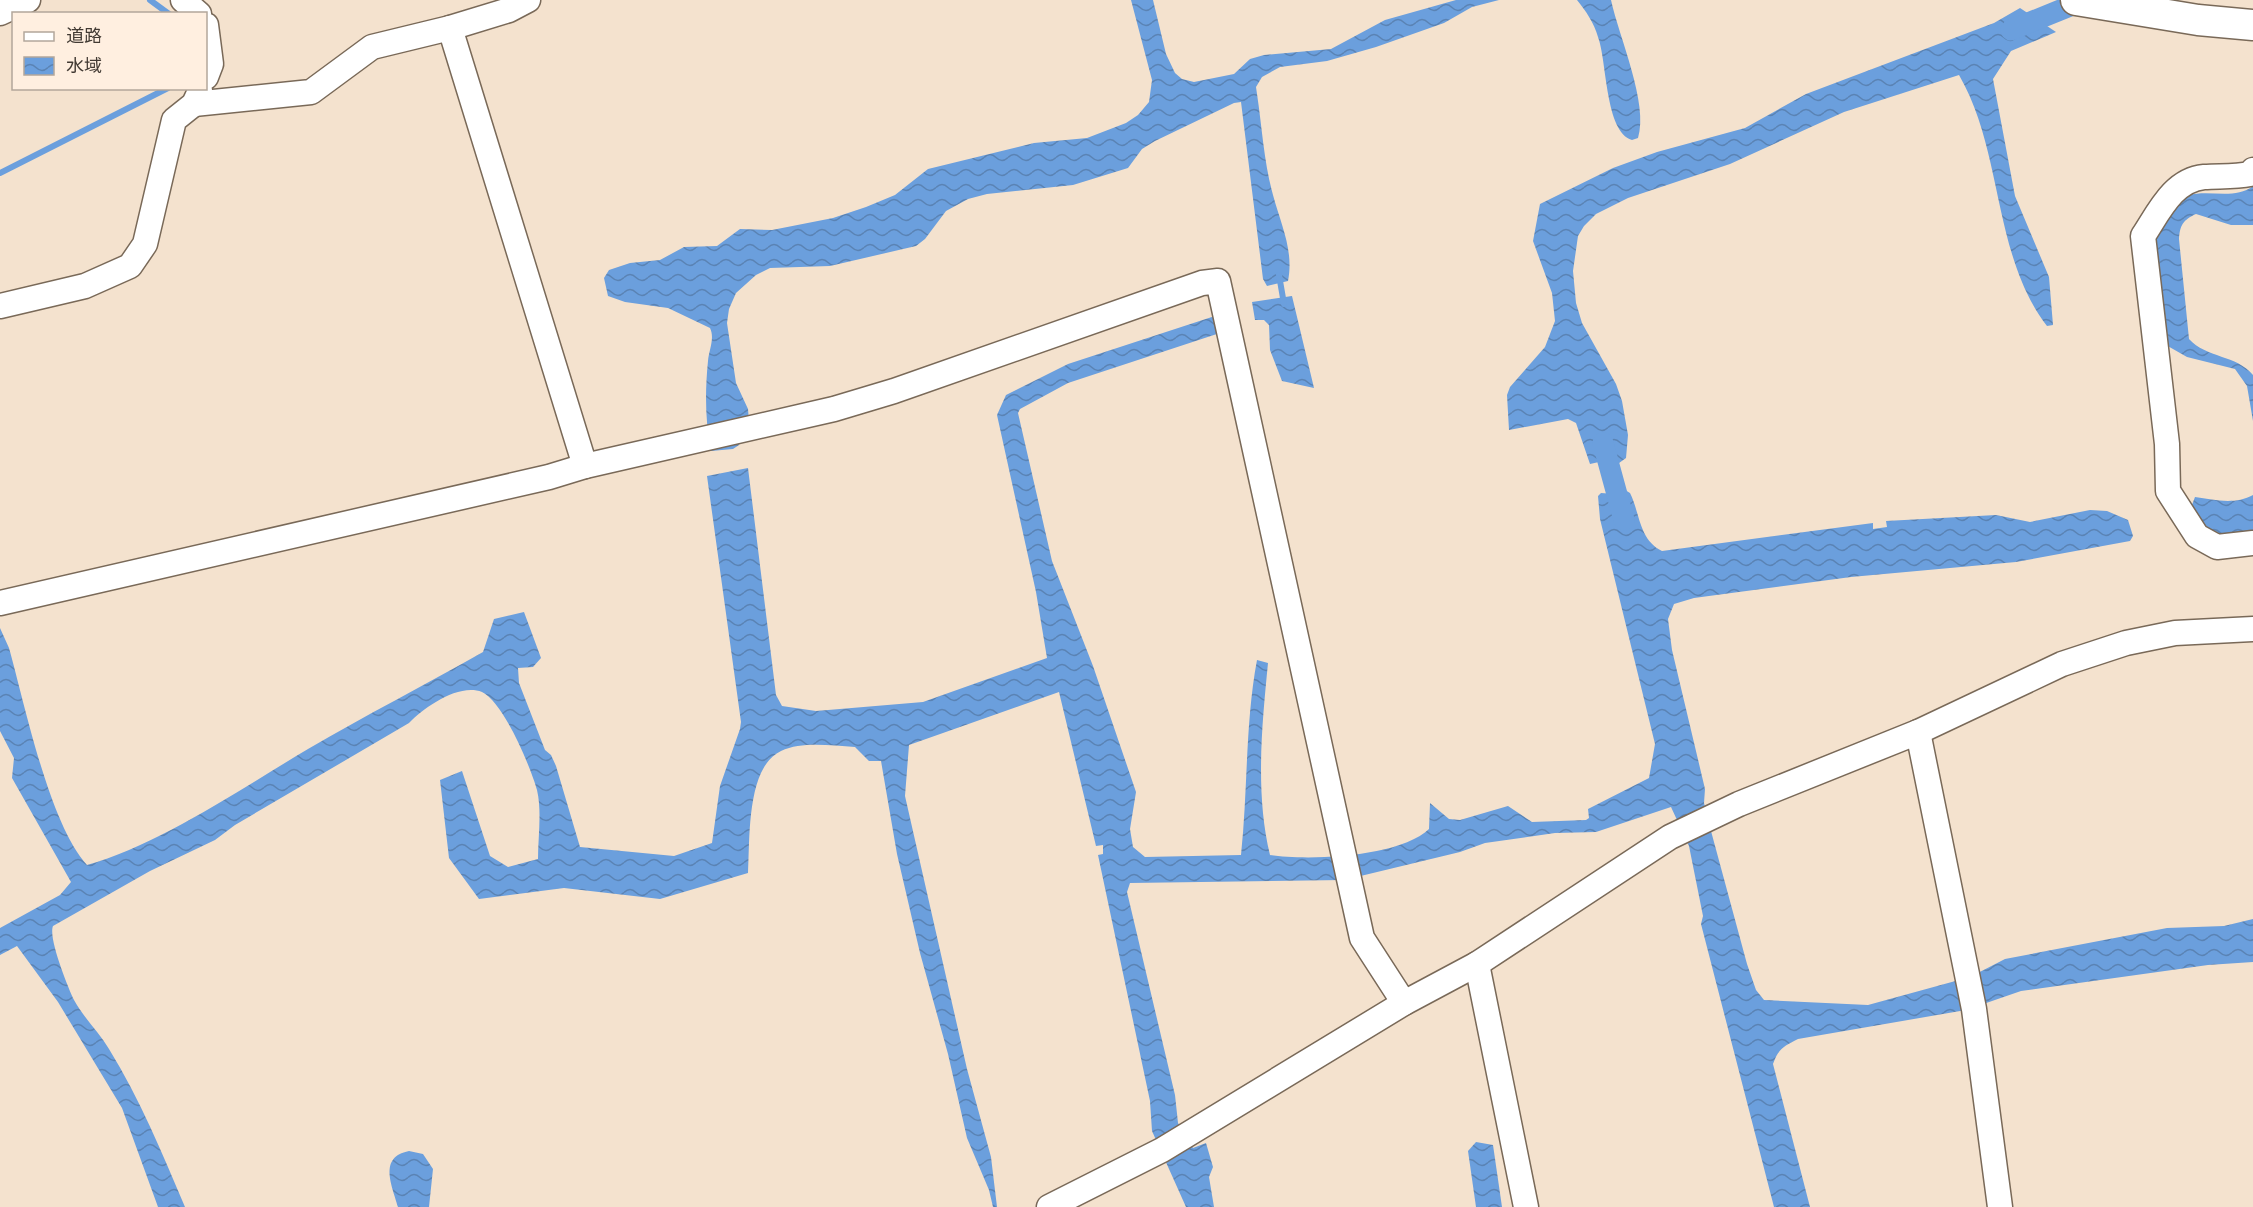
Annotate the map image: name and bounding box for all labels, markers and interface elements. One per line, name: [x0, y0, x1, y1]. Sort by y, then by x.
legend: [12, 12, 207, 90]
text: 道路: [66, 24, 102, 47]
text: 水域: [66, 54, 102, 77]

